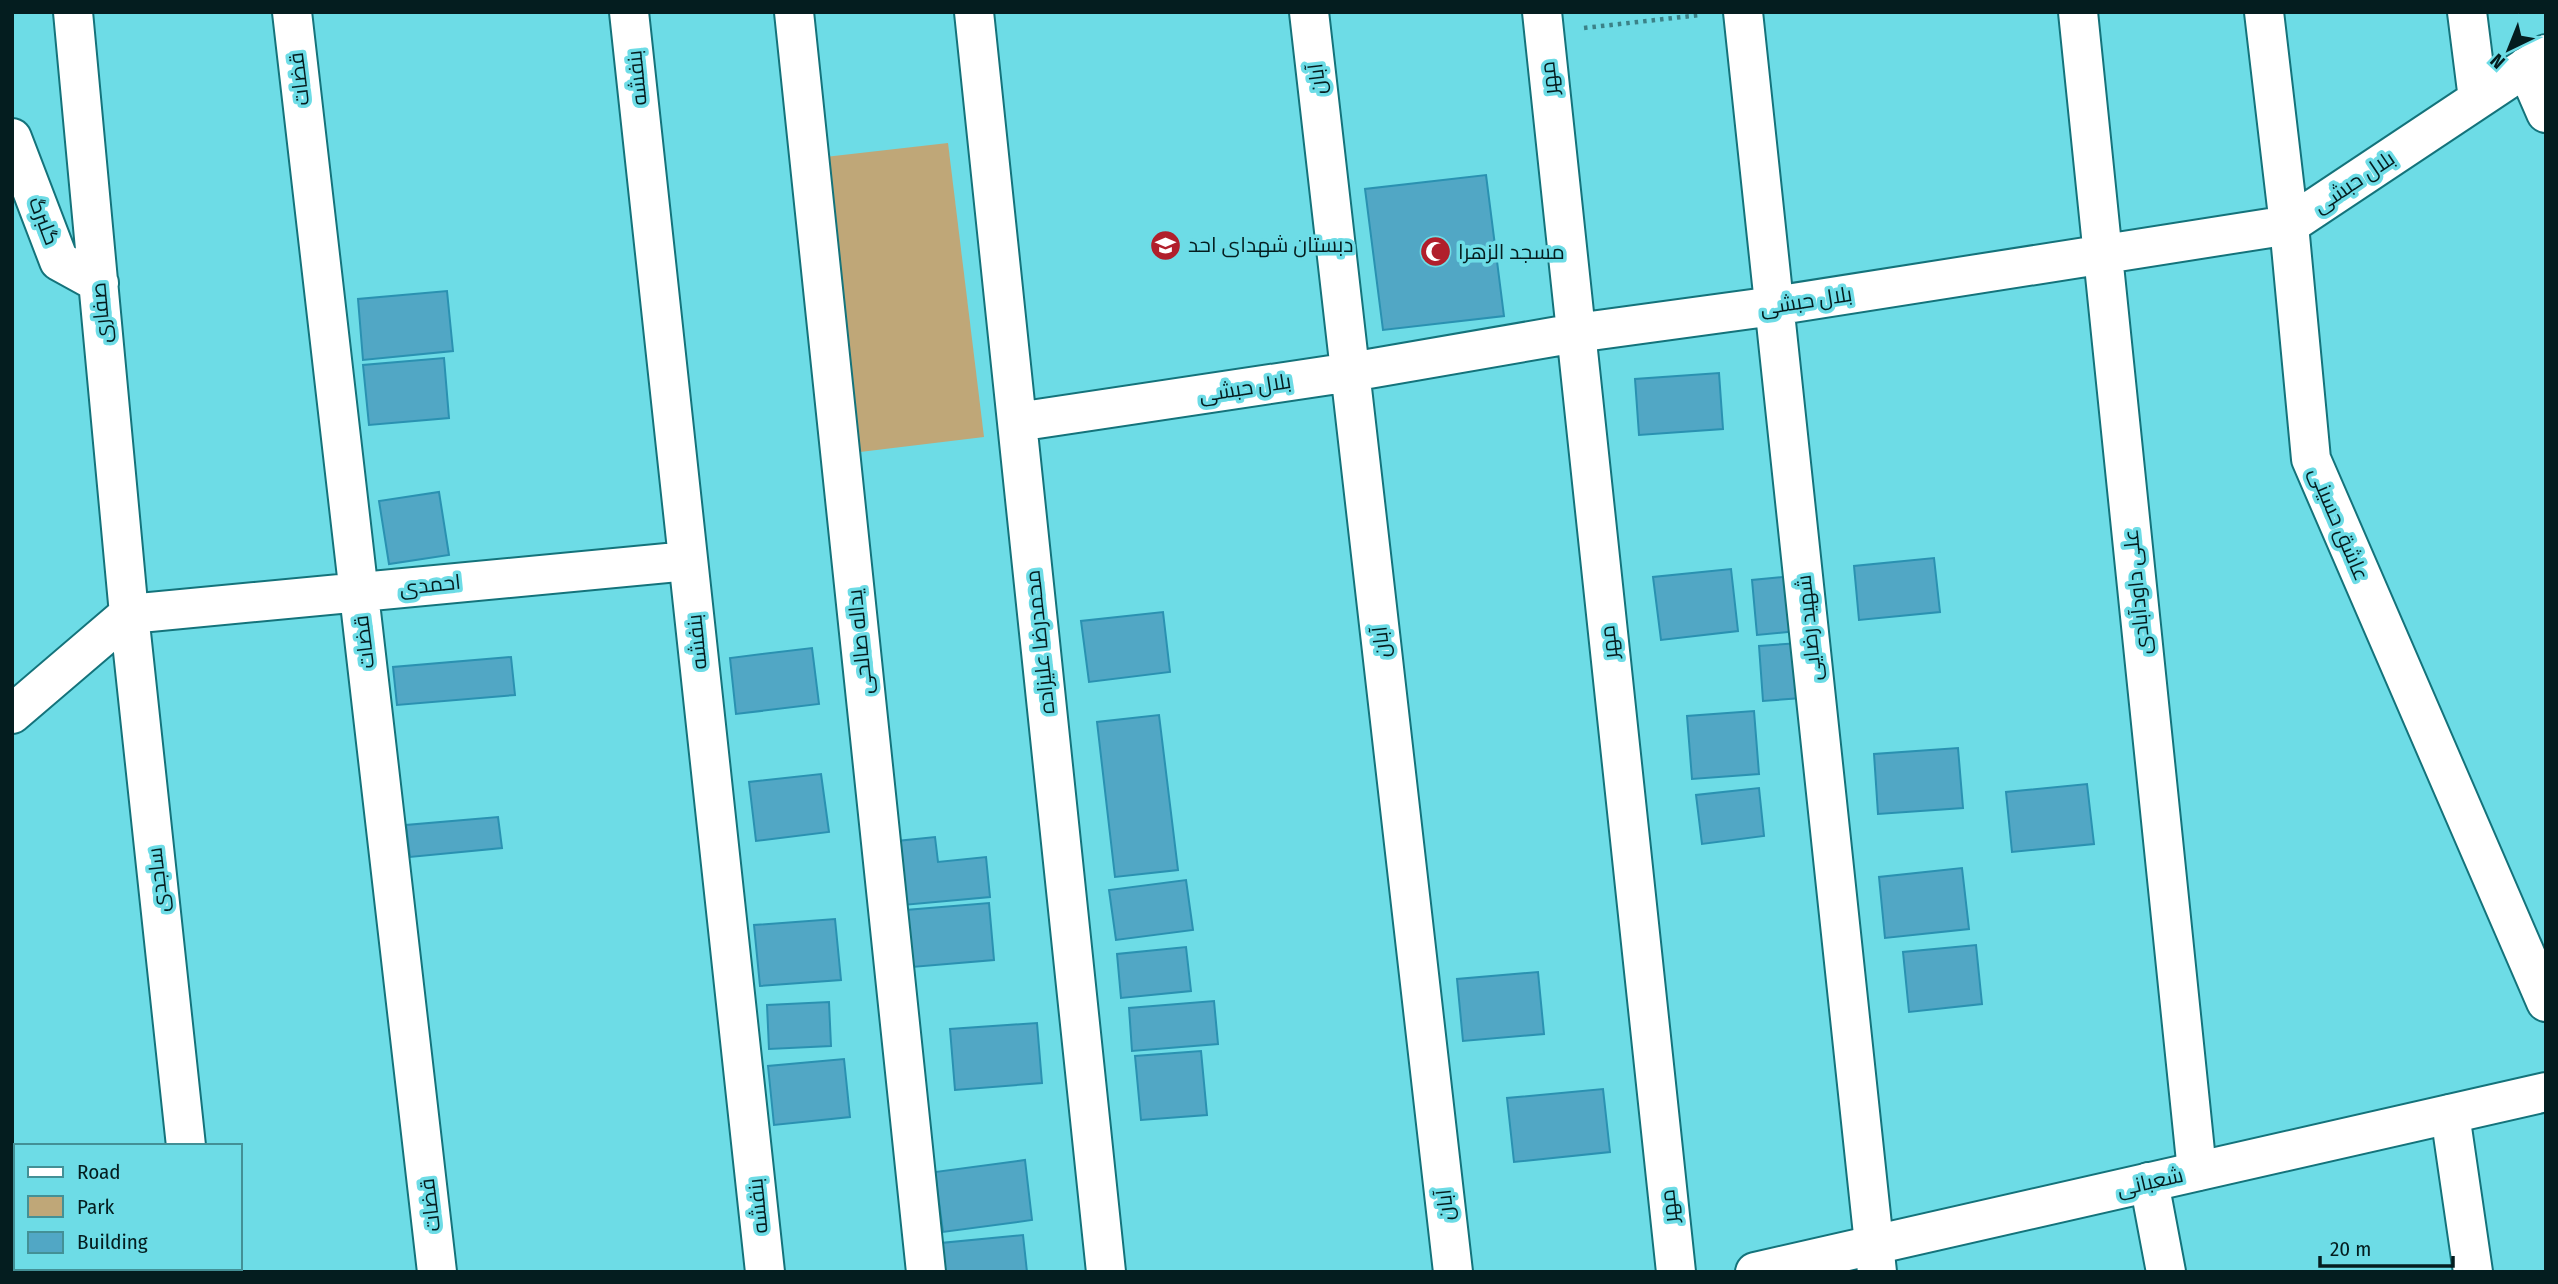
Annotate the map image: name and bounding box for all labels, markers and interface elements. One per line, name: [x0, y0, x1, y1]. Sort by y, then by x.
north arrow: [2474, 14, 2544, 84]
street label: بنفشه: [621, 49, 653, 107]
text: N: [2486, 49, 2510, 73]
street label: قضات: [283, 51, 315, 107]
street label: مهر: [1534, 60, 1564, 97]
street label: آبان: [1302, 61, 1332, 96]
street label: بلال حبشی: [2308, 145, 2400, 219]
street label: گلبرگ: [23, 193, 65, 249]
school or university icon: دبستان شهدای احد: [1148, 228, 1182, 262]
place label: دبستان شهدای احد: [1188, 232, 1354, 258]
mosque icon: مسجد الزهرا: [1418, 235, 1452, 269]
place label: مسجد الزهرا: [1458, 239, 1565, 265]
street label: صفاری: [85, 281, 117, 345]
street label: بلال حبشی: [1758, 281, 1854, 321]
street label: بلال حبشی: [1197, 368, 1293, 408]
street label: عاشق حسینی: [2304, 464, 2374, 584]
street label: علی داودآبادی: [2117, 528, 2157, 656]
street label: احمدی: [398, 569, 462, 601]
street label: محمدرضا علیزاده: [1020, 569, 1060, 715]
street label: شهید رضایی: [1790, 574, 1828, 682]
street label: یداله صالحی: [842, 588, 878, 696]
street label: بنفشه: [681, 613, 713, 671]
street label: قضات: [348, 614, 380, 670]
street label: مهر: [1594, 624, 1624, 661]
street label: آبان: [1366, 625, 1396, 659]
street label: ساجدی: [142, 846, 174, 914]
legend: [14, 1144, 242, 1270]
text: Road: [77, 1159, 121, 1185]
street label: شعبانی: [2114, 1162, 2186, 1202]
street label: قضات: [414, 1177, 446, 1233]
street label: بنفشه: [742, 1177, 774, 1235]
street label: آبان: [1430, 1188, 1460, 1222]
street label: مهر: [1654, 1188, 1684, 1225]
text: Park: [77, 1194, 115, 1220]
scale bar: [2320, 1224, 2453, 1268]
text: Building: [77, 1229, 148, 1255]
text: 20 m: [2330, 1236, 2371, 1262]

